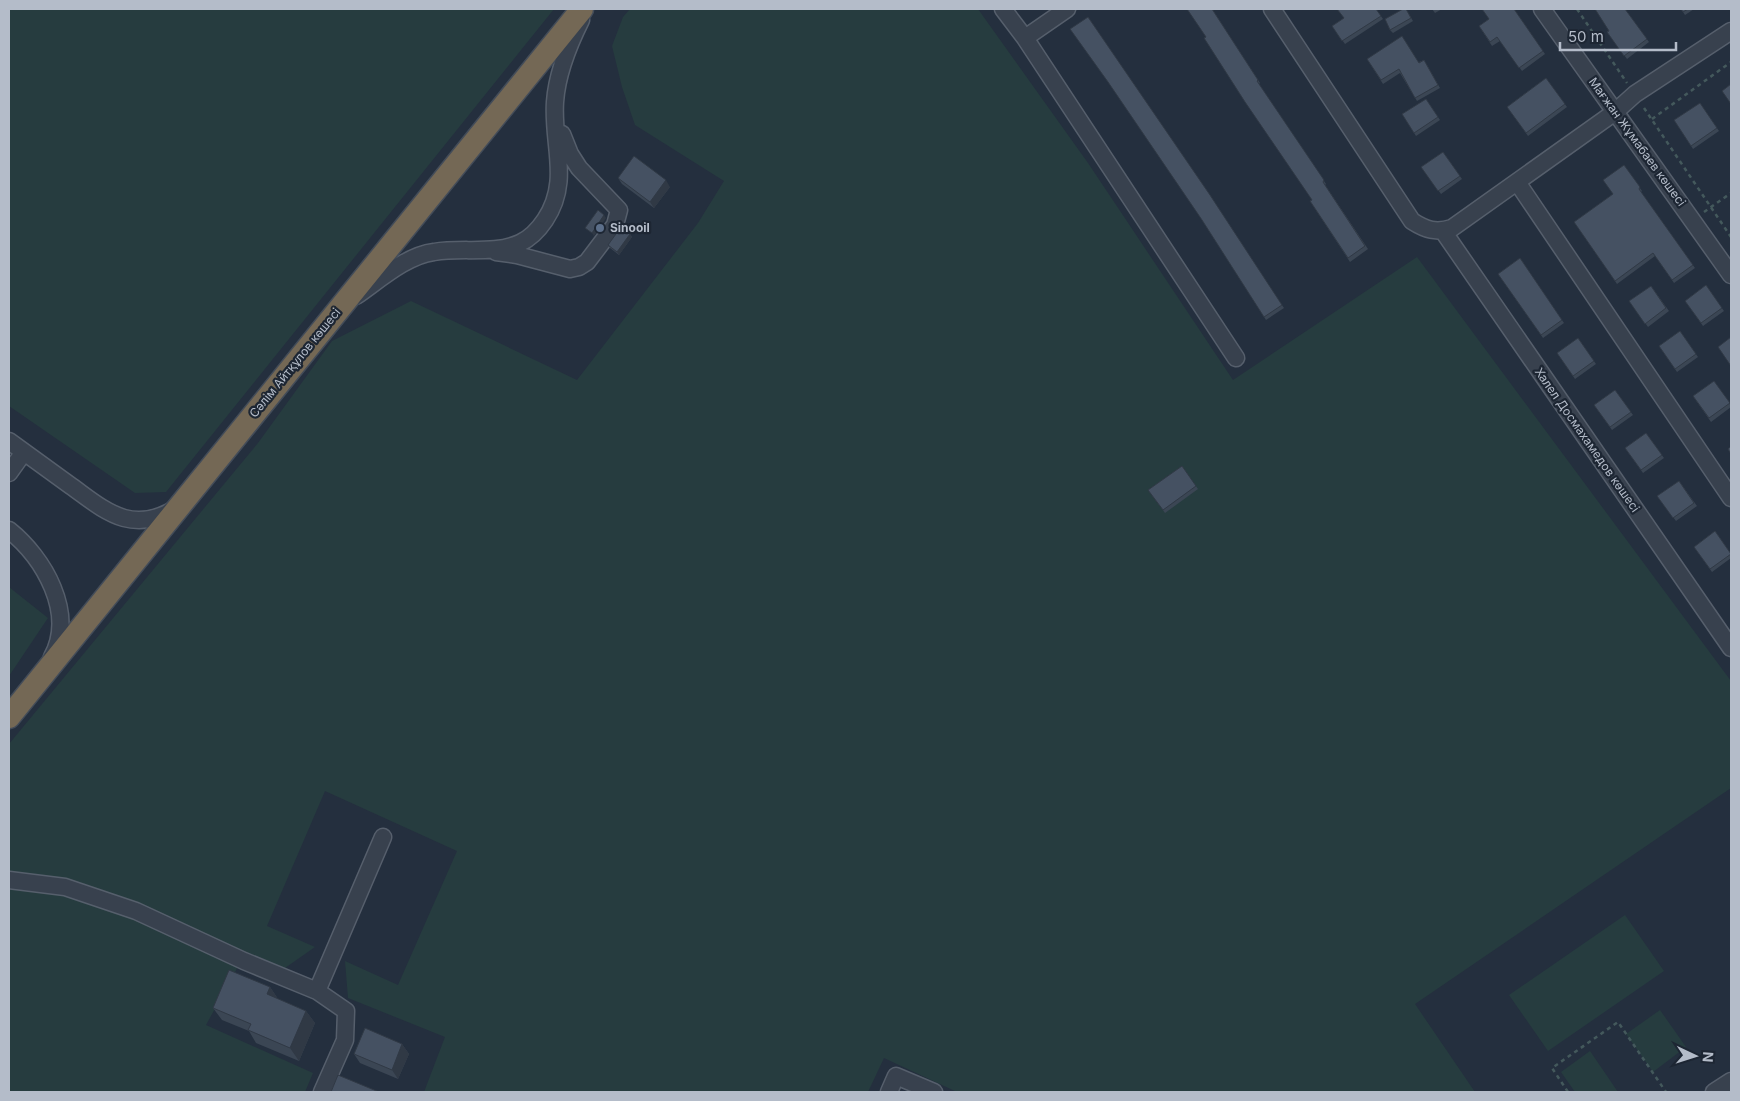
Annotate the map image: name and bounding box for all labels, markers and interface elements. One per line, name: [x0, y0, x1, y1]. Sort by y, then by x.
scale bar: [1560, 20, 1676, 52]
text: 50 m: [1568, 27, 1604, 46]
street label: Мағжан Жұмабаев көшесі: [1586, 75, 1689, 209]
place label: Sinooil: [610, 220, 650, 235]
marker: Sinooil: [594, 222, 606, 234]
street label: Сәлім Айтқұлов көшесі: [246, 305, 343, 420]
street label: Халел Досмахамедов көшесі: [1532, 365, 1643, 515]
north arrow: [1670, 1031, 1720, 1081]
text: N: [1700, 1051, 1717, 1063]

